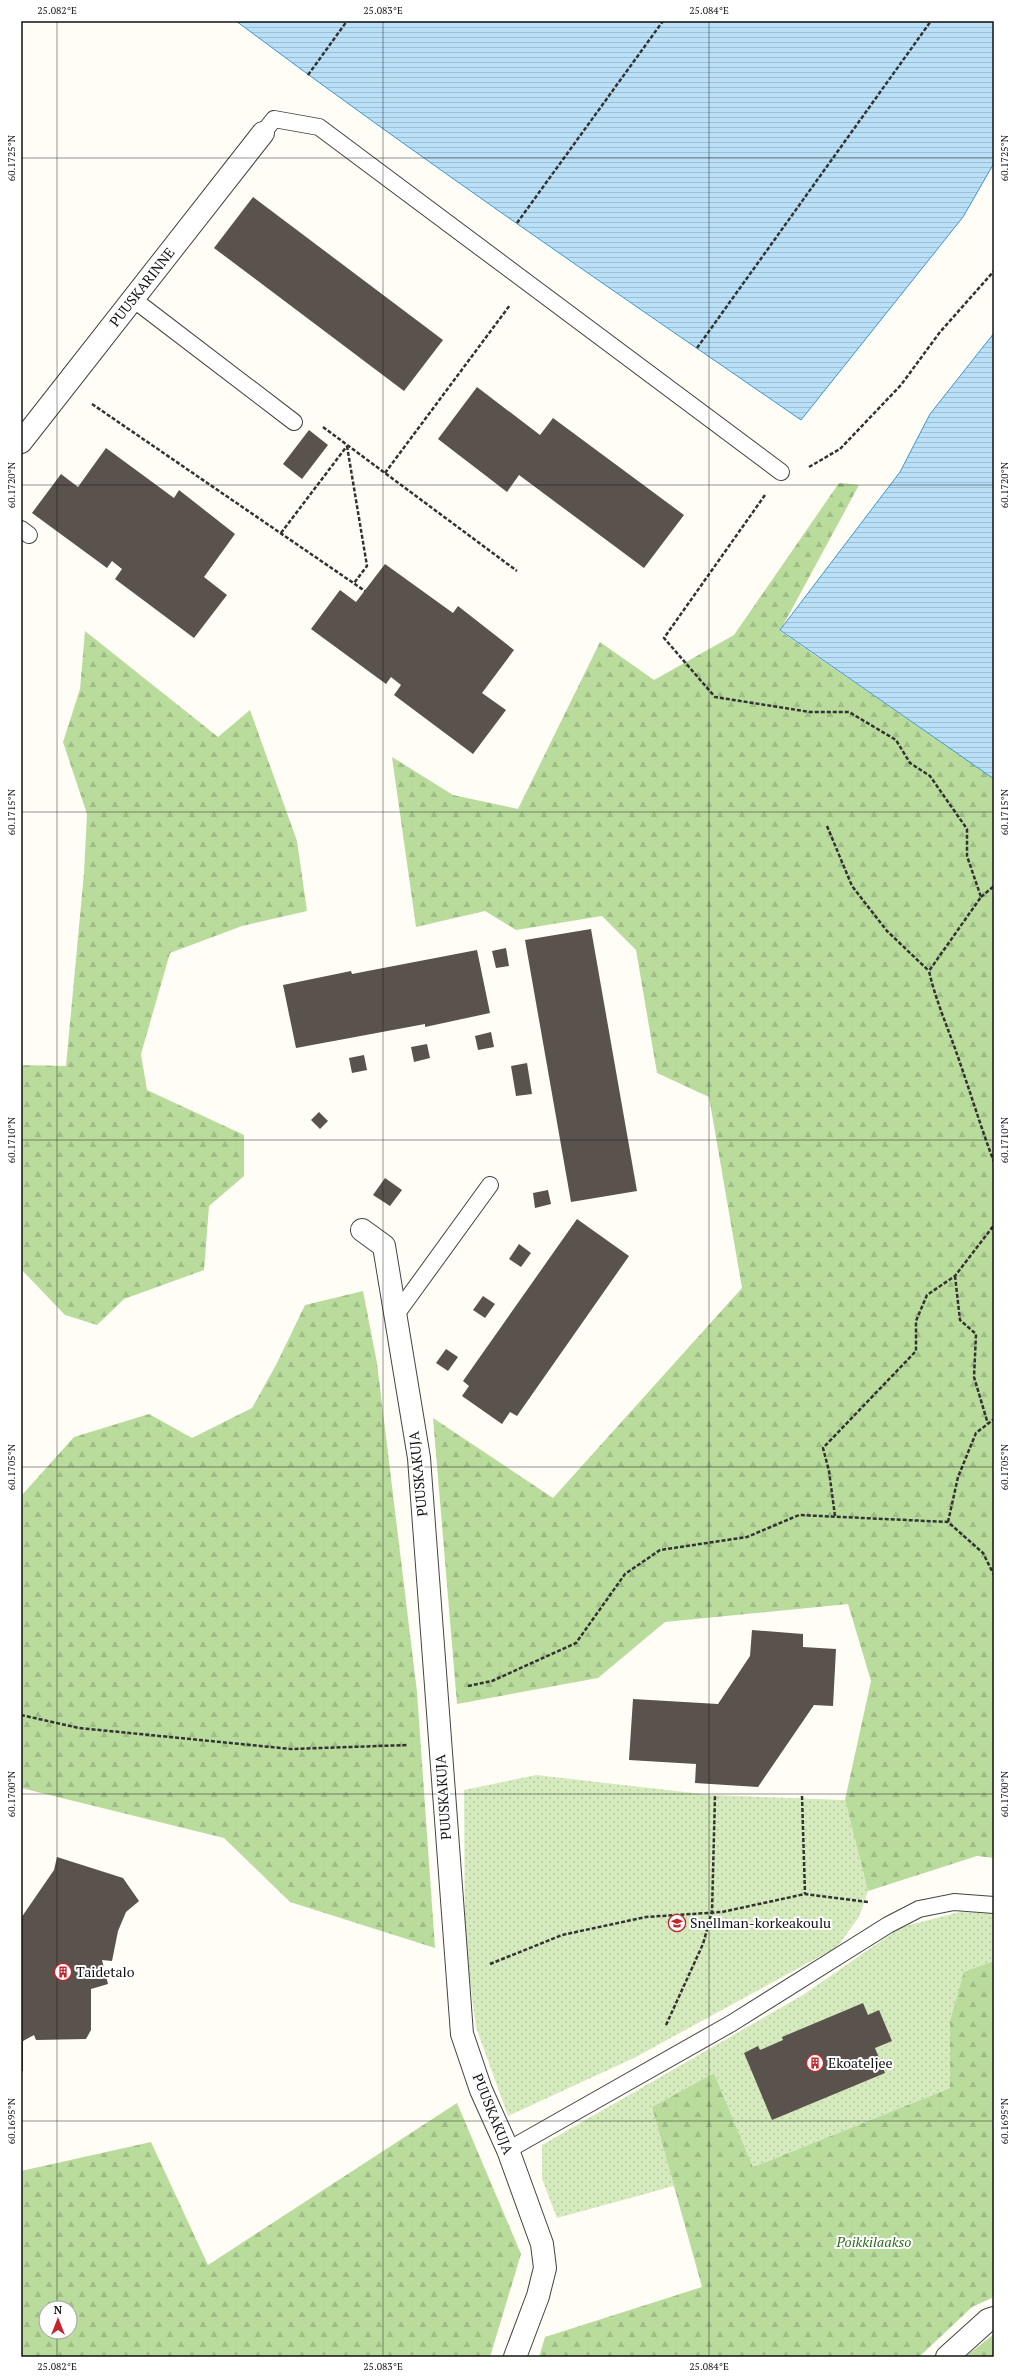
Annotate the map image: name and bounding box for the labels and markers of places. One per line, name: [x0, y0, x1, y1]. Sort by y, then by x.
school or university icon: Snellman-korkeakoulu: [667, 1913, 687, 1933]
place label: Snellman-korkeakoulu: [690, 1913, 831, 1932]
building icon: Taidetalo: [53, 1962, 73, 1982]
place label: Taidetalo: [76, 1962, 135, 1981]
building icon: Ekoateljee: [805, 2053, 825, 2073]
place label: Ekoateljee: [828, 2053, 893, 2072]

